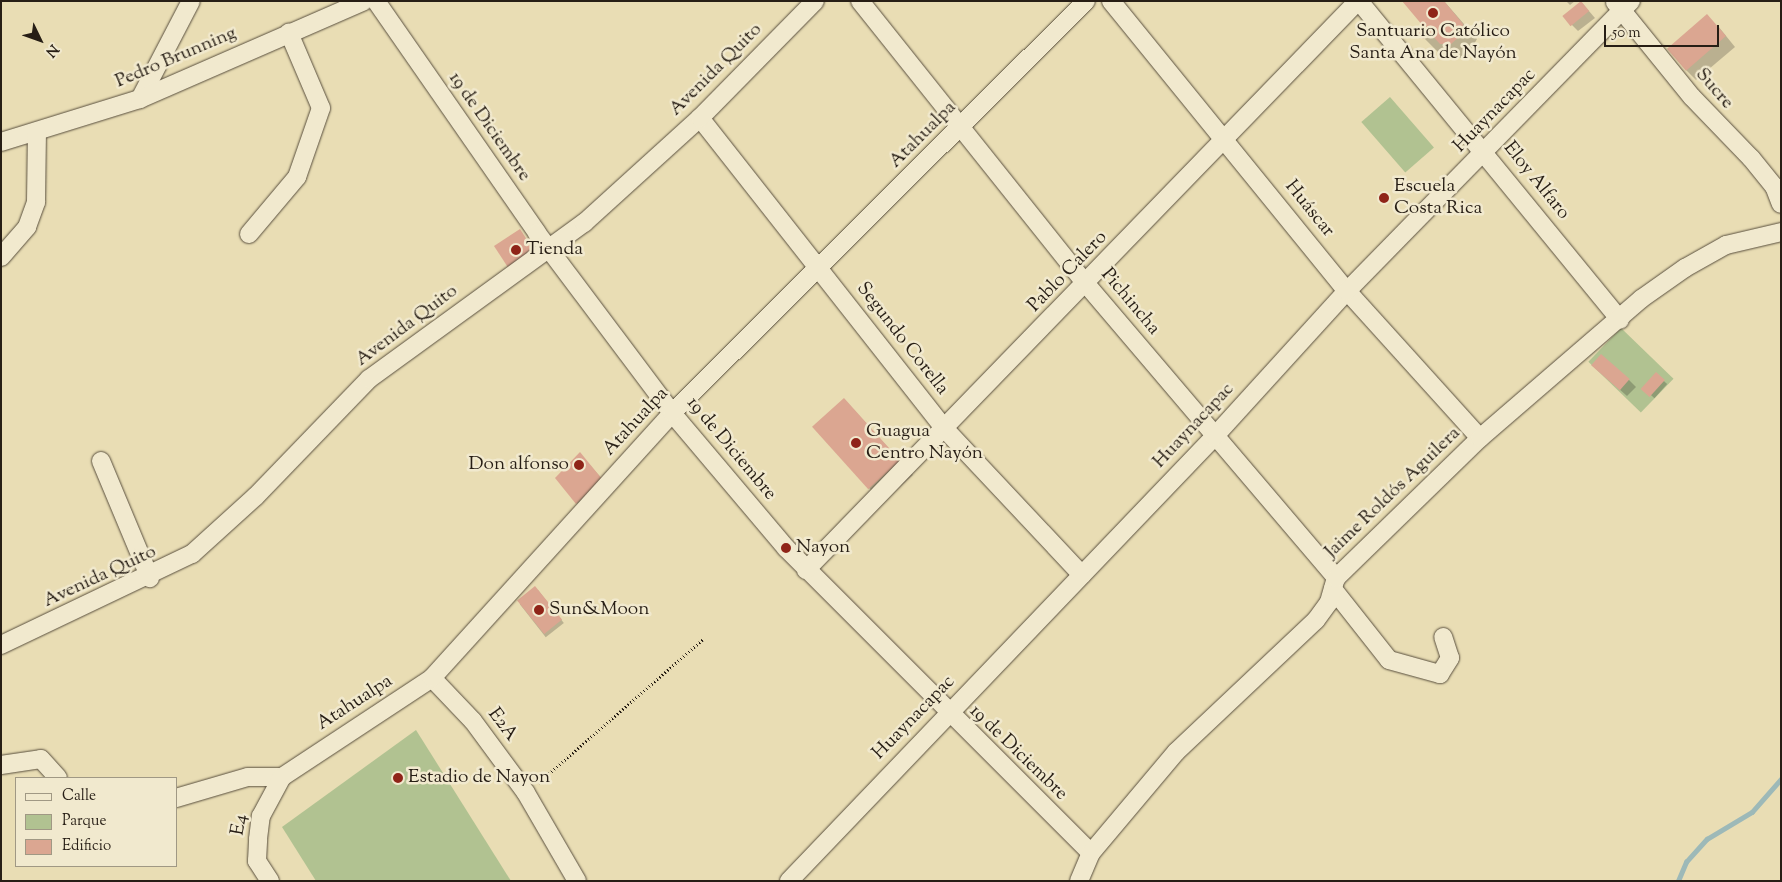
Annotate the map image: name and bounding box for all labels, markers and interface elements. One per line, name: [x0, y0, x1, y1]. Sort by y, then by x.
marker: Santuario Católico Santa Ana de Nayón: [1427, 7, 1439, 19]
north arrow: [15, 15, 65, 65]
scale bar: [1607, 15, 1722, 47]
street label: Avenida Quito: [665, 19, 767, 121]
place label: Santuario Católico Santa Ana de Nayón: [1349, 21, 1517, 65]
street label: Pedro Brunning: [112, 22, 240, 94]
text: 50 m: [1612, 23, 1641, 44]
text: N: [40, 39, 62, 61]
street label: Huaynacapac: [1449, 64, 1541, 158]
street label: Sucre: [1690, 64, 1738, 114]
street label: 19 de Diciembre: [443, 68, 535, 186]
street label: Atahualpa: [885, 97, 961, 173]
street label: Eloy Alfaro: [1498, 138, 1574, 224]
street label: Huáscar: [1279, 176, 1339, 242]
place label: Escuela Costa Rica: [1394, 176, 1482, 220]
marker: Escuela Costa Rica: [1378, 192, 1390, 204]
street label: Pablo Calero: [1024, 227, 1112, 317]
place label: Tienda: [526, 239, 583, 261]
marker: Tienda: [510, 244, 522, 256]
street label: Pichincha: [1095, 264, 1165, 340]
street label: Segundo Corella: [851, 278, 953, 400]
street label: Avenida Quito: [352, 280, 462, 372]
street label: Huaynacapac: [1149, 379, 1239, 473]
street label: Atahualpa: [598, 383, 674, 461]
street label: 19 de Diciembre: [681, 393, 781, 505]
place label: Guagua Centro Nayón: [866, 421, 983, 465]
street label: Jaime Roldós Aguilera: [1321, 422, 1465, 564]
marker: Guagua Centro Nayón: [850, 437, 862, 449]
place label: Don alfonso: [469, 454, 569, 476]
marker: Don alfonso: [573, 459, 585, 471]
place label: Nayon: [796, 537, 850, 559]
street label: Avenida Quito: [40, 541, 160, 613]
marker: Nayon: [780, 542, 792, 554]
place label: Sun&Moon: [549, 599, 649, 621]
marker: Sun&Moon: [533, 604, 545, 616]
street label: Atahualpa: [313, 670, 397, 736]
street label: Huaynacapac: [868, 671, 960, 765]
street label: 19 de Diciembre: [964, 700, 1072, 806]
street label: E2A: [482, 704, 522, 746]
place label: Estadio de Nayon: [408, 767, 550, 789]
marker: Estadio de Nayon: [392, 772, 404, 784]
legend: [15, 777, 178, 867]
text: Calle: [62, 786, 96, 807]
text: Parque: [62, 811, 106, 832]
street label: E4: [227, 813, 253, 837]
text: Edificio: [62, 836, 111, 857]

